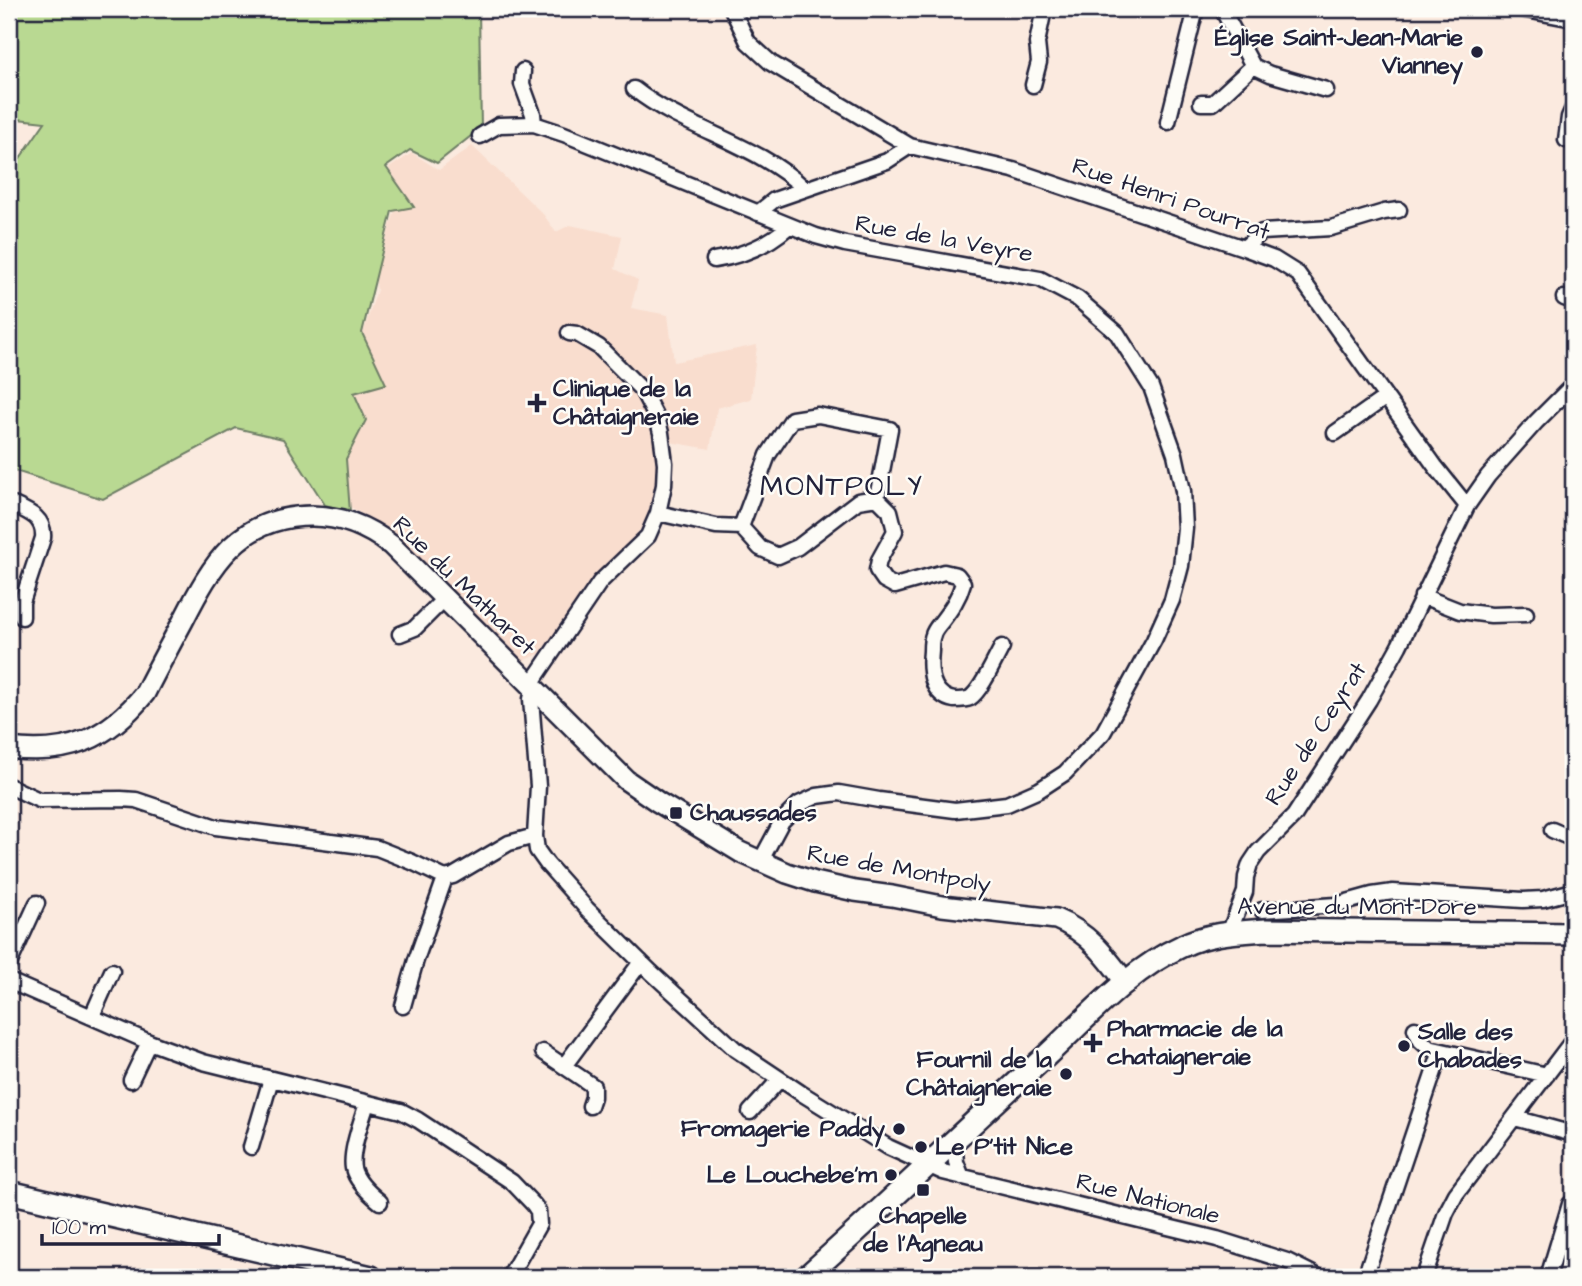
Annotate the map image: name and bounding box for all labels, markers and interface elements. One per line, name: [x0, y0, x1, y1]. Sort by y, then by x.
place label: Église Saint-Jean-Marie Vianney: [1215, 21, 1464, 85]
marker: Église Saint-Jean-Marie Vianney: [1469, 44, 1485, 60]
street label: Rue Henri Pourrat: [1067, 149, 1275, 249]
street label: Rue de la Veyre: [852, 207, 1036, 272]
place label: Clinique de la Châtaigneraie: [553, 372, 699, 435]
marker: Clinique de la Châtaigneraie: [527, 393, 547, 413]
district label: MONTPOLY: [760, 467, 924, 506]
street label: Rue du Matharet: [385, 509, 544, 664]
street label: Rue de Ceyrat: [1257, 655, 1376, 813]
place label: Chaussades: [690, 796, 817, 830]
marker: Chaussades: [668, 805, 684, 821]
street label: Rue de Montpoly: [804, 836, 993, 903]
street label: Avenue du Mont-Dore: [1237, 890, 1477, 924]
place label: Pharmacie de la chataigneraie: [1107, 1012, 1284, 1075]
place label: Salle des Chabades: [1417, 1015, 1522, 1077]
marker: Pharmacie de la chataigneraie: [1085, 1035, 1101, 1051]
marker: Salle des Chabades: [1396, 1038, 1412, 1054]
place label: Fournil de la Châtaigneraie: [906, 1043, 1053, 1106]
marker: Fournil de la Châtaigneraie: [1058, 1066, 1074, 1082]
place label: Fromagerie Paddy: [681, 1112, 886, 1148]
marker: Fromagerie Paddy: [891, 1121, 907, 1137]
place label: Le P'tit Nice: [935, 1130, 1073, 1164]
marker: Le P'tit Nice: [913, 1139, 929, 1155]
place label: Le Louchebe'm: [706, 1158, 877, 1192]
street label: Rue Nationale: [1073, 1165, 1223, 1233]
marker: Le Louchebe'm: [883, 1167, 899, 1183]
marker: Chapelle de l'Agneau: [915, 1182, 931, 1198]
place label: Chapelle de l'Agneau: [862, 1199, 983, 1262]
scale bar: [42, 1202, 219, 1246]
text: 100 m: [52, 1213, 107, 1242]

